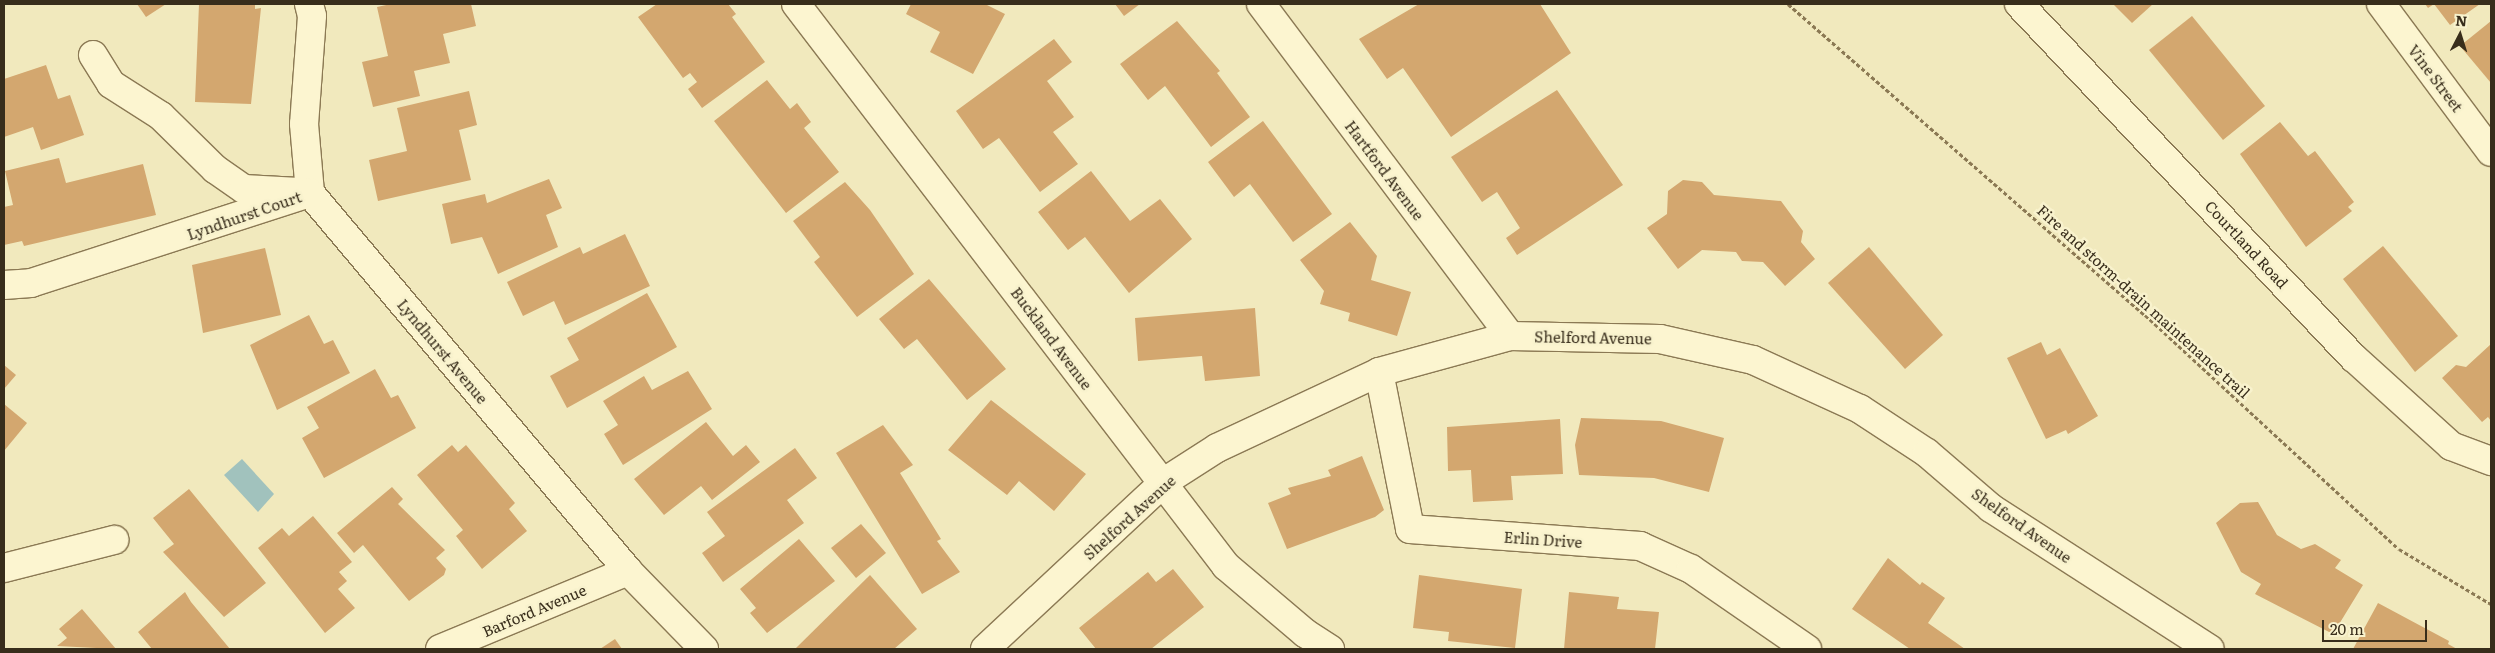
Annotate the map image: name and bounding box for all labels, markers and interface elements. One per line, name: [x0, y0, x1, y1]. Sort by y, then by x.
north arrow: [2435, 10, 2485, 60]
text: N: [2455, 10, 2468, 31]
street label: Vine Street: [2405, 41, 2467, 115]
street label: Hartford Avenue: [1342, 117, 1428, 223]
street label: Lyndhurst Court: [184, 187, 304, 243]
street label: Courtland Road: [2202, 196, 2292, 292]
street label: Fire and storm-drain maintenance trail: [2034, 201, 2254, 401]
street label: Buckland Avenue: [1008, 283, 1096, 393]
street label: Lyndhurst Avenue: [394, 295, 492, 407]
street label: Shelford Avenue: [1534, 327, 1652, 347]
street label: Shelford Avenue: [1079, 471, 1179, 563]
street label: Shelford Avenue: [1969, 484, 2075, 566]
street label: Erlin Drive: [1503, 527, 1583, 551]
street label: Barford Avenue: [479, 580, 589, 640]
scale bar: [2325, 610, 2430, 642]
text: 20 m: [2330, 617, 2364, 640]

